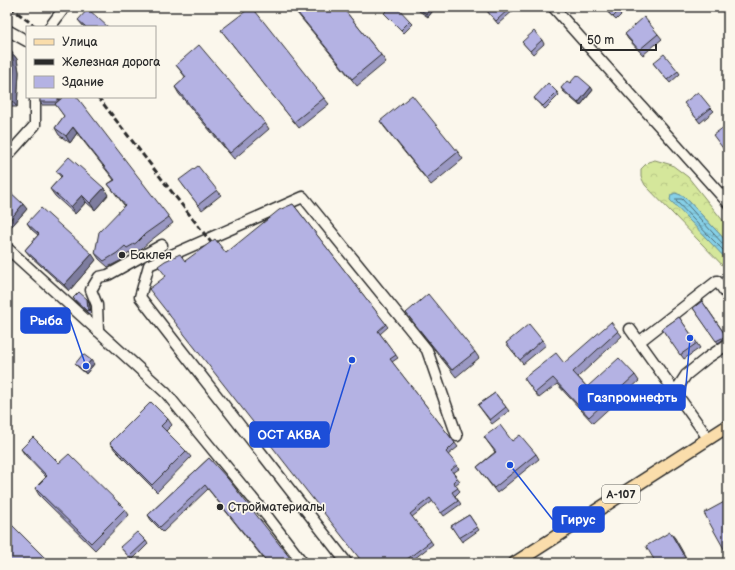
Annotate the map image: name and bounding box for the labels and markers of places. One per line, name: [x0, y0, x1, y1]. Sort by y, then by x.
place label: Баклея: [130, 248, 172, 263]
marker: Баклея: [117, 250, 127, 260]
callout: Рыба: [21, 308, 70, 333]
callout: Газпромнефть: [579, 385, 685, 410]
callout: ОСТ АКВА: [250, 422, 329, 447]
place label: Стройматериалы: [228, 500, 325, 515]
marker: Стройматериалы: [215, 502, 225, 512]
callout: Гирус: [553, 507, 604, 532]

